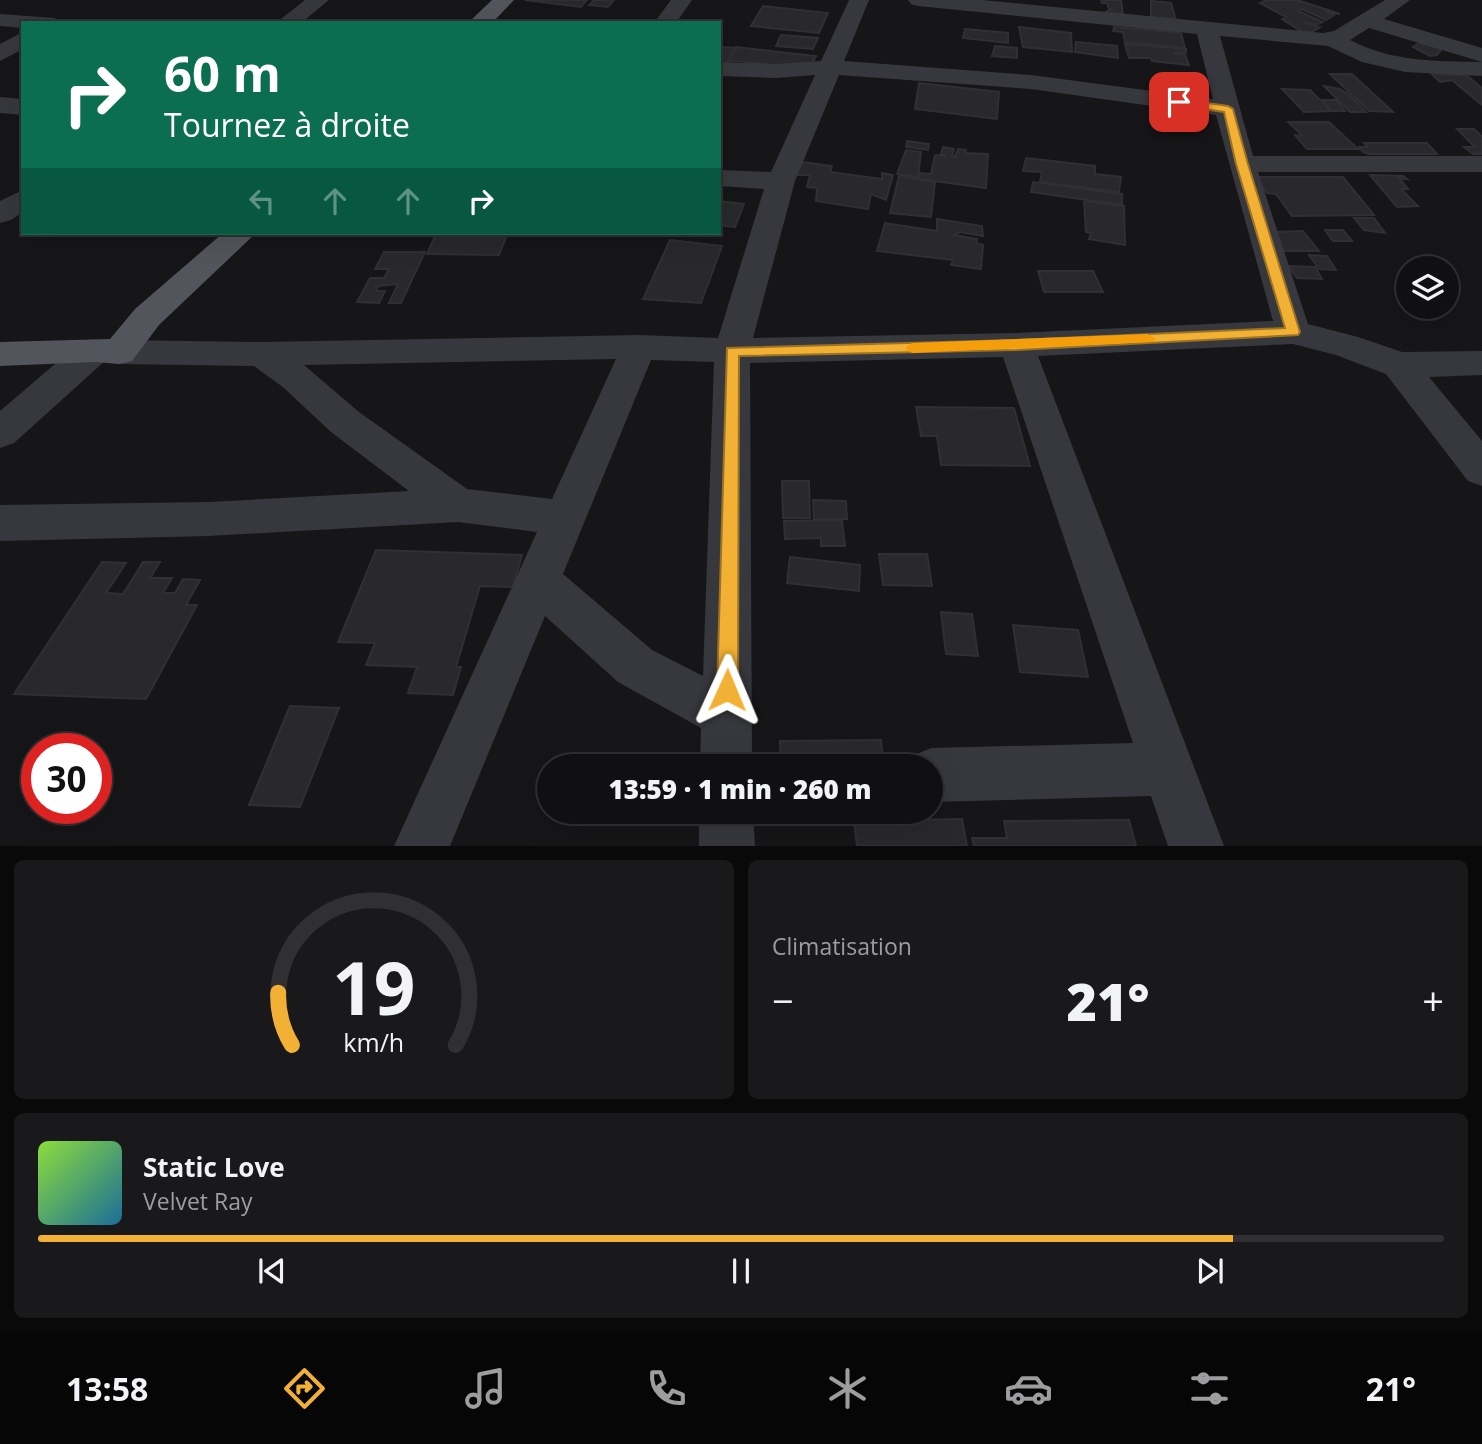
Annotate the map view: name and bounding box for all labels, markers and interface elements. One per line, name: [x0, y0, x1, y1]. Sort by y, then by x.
text: 60 m: [164, 40, 281, 106]
icon: right: [49, 49, 140, 140]
pin: [1149, 72, 1209, 132]
icon: arrive: [1160, 83, 1198, 121]
text: Tournez à droite: [164, 103, 410, 146]
icon: left: [243, 182, 281, 220]
icon: ahead: [316, 182, 354, 220]
icon: ahead: [389, 182, 427, 220]
icon: right: [462, 182, 500, 220]
map controls: [1396, 256, 1459, 319]
button: layers: [1396, 256, 1459, 319]
position arrow: [690, 653, 764, 727]
speed limit sign: 30: [21, 733, 112, 824]
text: 13:59 · 1 min · 260 m: [609, 771, 871, 807]
text: Climatisation: [772, 930, 912, 962]
text: 19: [332, 938, 416, 1037]
text: 21°: [1067, 965, 1149, 1036]
text: −: [772, 974, 794, 1026]
text: +: [1422, 974, 1444, 1026]
text: km/h: [344, 1025, 404, 1059]
text: Static Love: [143, 1149, 285, 1185]
text: Velvet Ray: [143, 1185, 253, 1217]
icon: previous: [253, 1252, 291, 1290]
icon: pause: [722, 1252, 760, 1290]
icon: next: [1191, 1252, 1229, 1290]
icon: directions: [280, 1364, 329, 1413]
icon: music: [461, 1364, 510, 1413]
icon: phone: [642, 1364, 691, 1413]
icon: climate: [823, 1364, 872, 1413]
icon: car: [1004, 1364, 1053, 1413]
icon: filters: [1185, 1364, 1234, 1413]
text: 13:58: [66, 1367, 148, 1410]
text: 21°: [1366, 1367, 1416, 1410]

